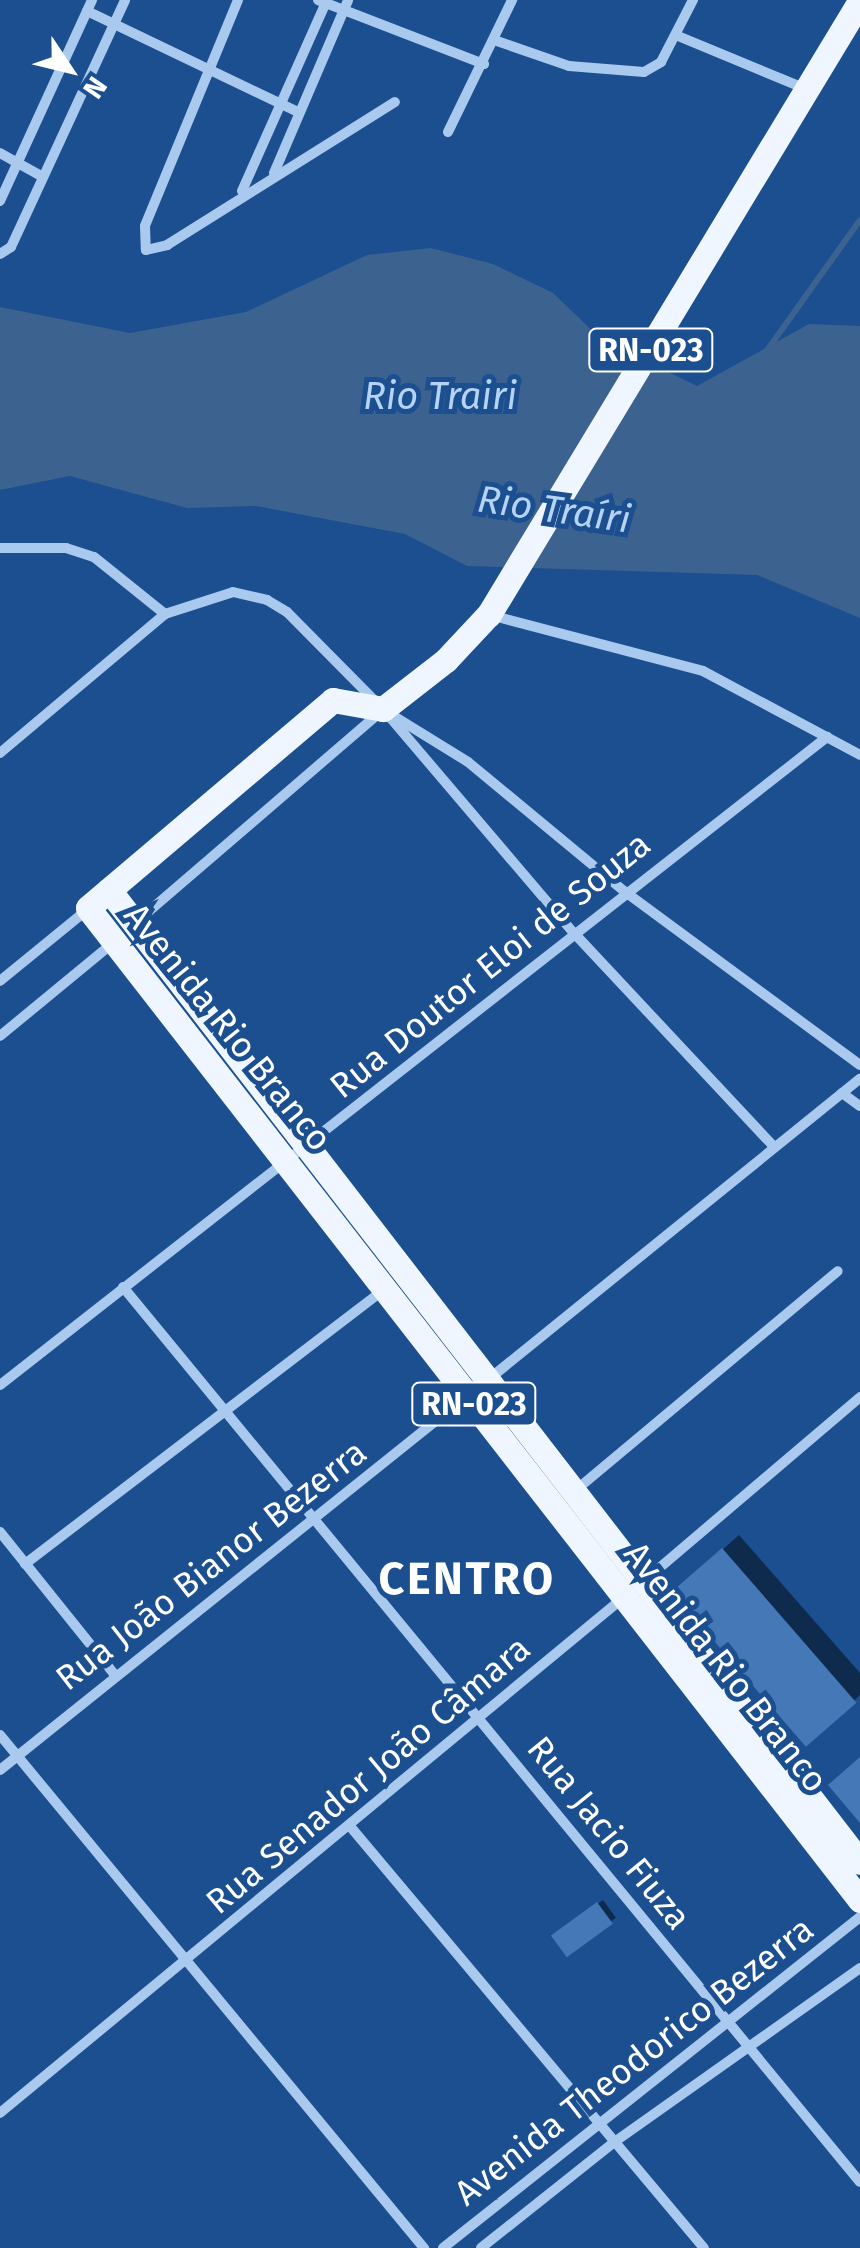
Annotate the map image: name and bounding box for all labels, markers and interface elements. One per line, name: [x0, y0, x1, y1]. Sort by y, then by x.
north arrow: [20, 20, 120, 120]
text: N: [76, 70, 114, 105]
road number: RN-023: [586, 323, 716, 377]
water label: Rio Trairi: [363, 374, 517, 420]
water label: Rio Traíri: [475, 477, 633, 543]
street label: Rua Doutor Eloi de Souza: [321, 823, 659, 1107]
street label: Avenida Rio Branco: [115, 895, 341, 1159]
road number: RN-023: [409, 1377, 539, 1431]
street label: Rua João Bianor Bezerra: [47, 1431, 375, 1699]
street label: Avenida Rio Branco: [615, 1533, 837, 1801]
district label: CENTRO: [379, 1553, 555, 1607]
street label: Rua Senador João Câmara: [198, 1627, 538, 1923]
street label: Rua Jacio Fiuza: [518, 1728, 700, 1938]
street label: Avenida Theodorico Bezerra: [446, 1908, 822, 2214]

